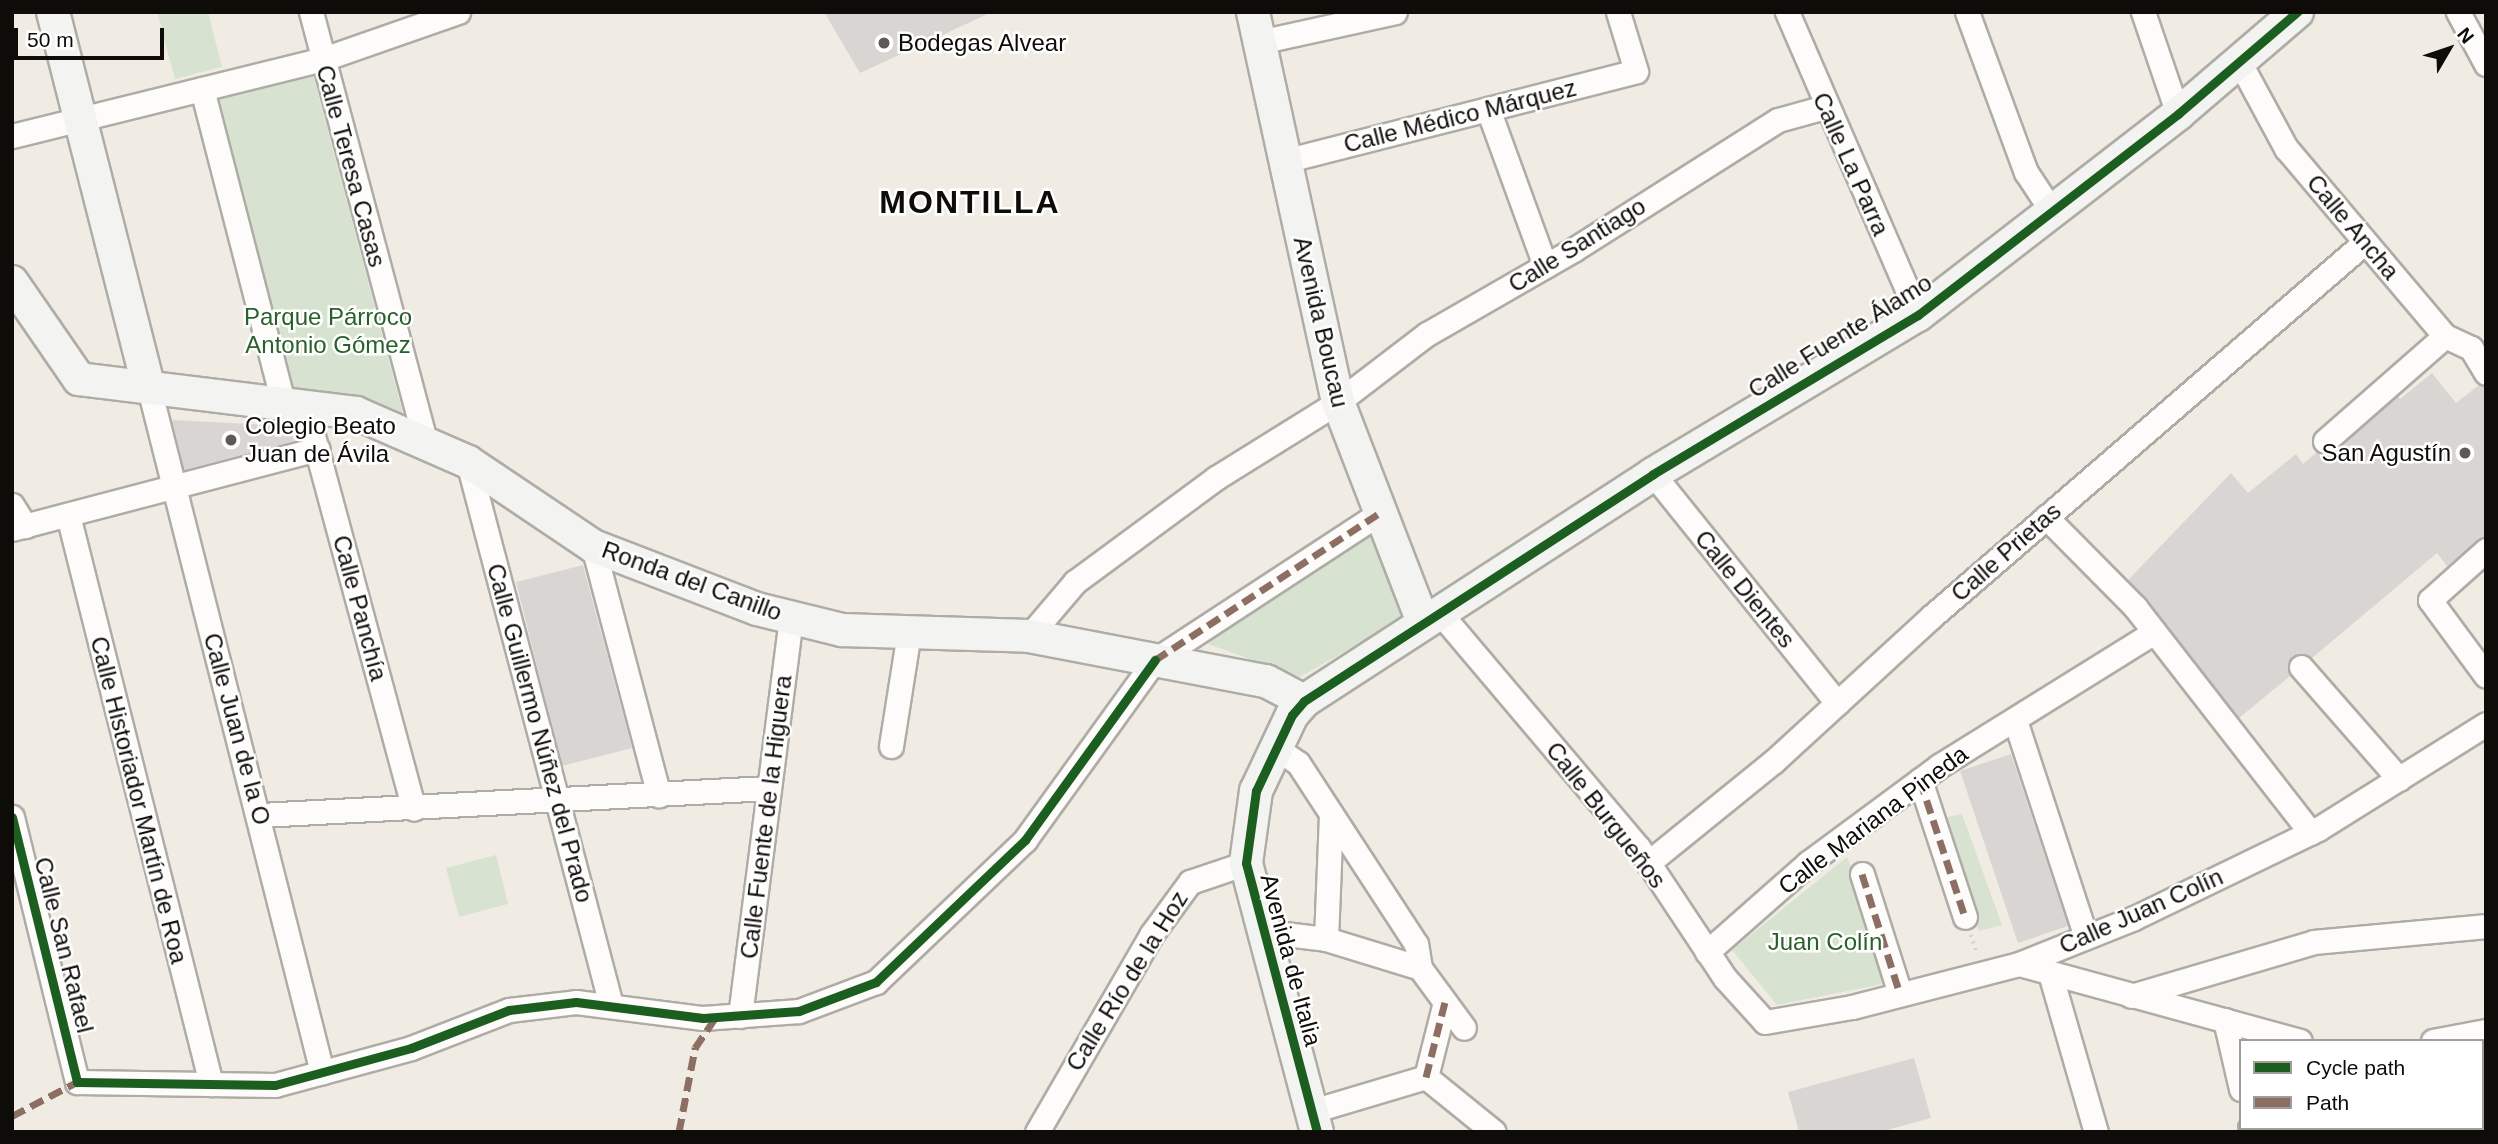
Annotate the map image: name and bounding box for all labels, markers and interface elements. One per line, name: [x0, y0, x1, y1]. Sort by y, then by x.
scale bar: [18, 14, 168, 58]
north arrow: [2414, 14, 2484, 84]
text: N: [2453, 24, 2478, 47]
text: 50 m: [27, 28, 74, 51]
place label: Bodegas Alvear: [898, 29, 1067, 57]
marker: Bodegas Alvear: [876, 35, 892, 51]
street label: Calle Teresa Casas: [310, 62, 392, 270]
street label: Calle Médico Márquez: [1341, 73, 1579, 159]
street label: Calle La Parra: [1807, 88, 1895, 240]
street label: Calle Ancha: [2300, 168, 2406, 286]
district label: MONTILLA: [880, 183, 1060, 221]
street label: Calle Santiago: [1503, 191, 1651, 299]
street label: Avenida Boucau: [1287, 234, 1355, 410]
street label: Calle Fuente Álamo: [1743, 268, 1937, 404]
park label: Parque Párroco Antonio Gómez: [244, 303, 412, 359]
place label: Colegio Beato Juan de Ávila: [245, 412, 396, 468]
marker: Colegio Beato Juan de Ávila: [223, 432, 239, 448]
place label: San Agustín: [2320, 439, 2451, 467]
marker: San Agustín: [2457, 445, 2473, 461]
street label: Calle Prietas: [1945, 497, 2067, 607]
street label: Calle Dientes: [1689, 524, 1801, 654]
street label: Calle Panchía: [327, 532, 393, 684]
street label: Ronda del Canillo: [598, 535, 786, 627]
street label: Calle Guillermo Núñez del Prado: [481, 560, 599, 906]
street label: Calle Juan de la O: [198, 630, 276, 828]
street label: Calle Historiador Martín de Roa: [84, 633, 194, 967]
street label: Calle Fuente de la Higuera: [734, 674, 798, 960]
street label: Calle Burgueños: [1540, 736, 1672, 894]
street label: Calle Mariana Pineda: [1773, 739, 1973, 901]
street label: Calle San Rafael: [28, 854, 100, 1036]
street label: Calle Juan Colín: [2055, 862, 2227, 960]
street label: Avenida de Italia: [1254, 871, 1328, 1049]
street label: Calle Río de la Hoz: [1060, 886, 1194, 1076]
park label: Juan Colín: [1768, 928, 1882, 956]
legend: [2239, 1039, 2484, 1130]
text: Cycle path: [2306, 1056, 2405, 1079]
text: Path: [2306, 1091, 2349, 1114]

